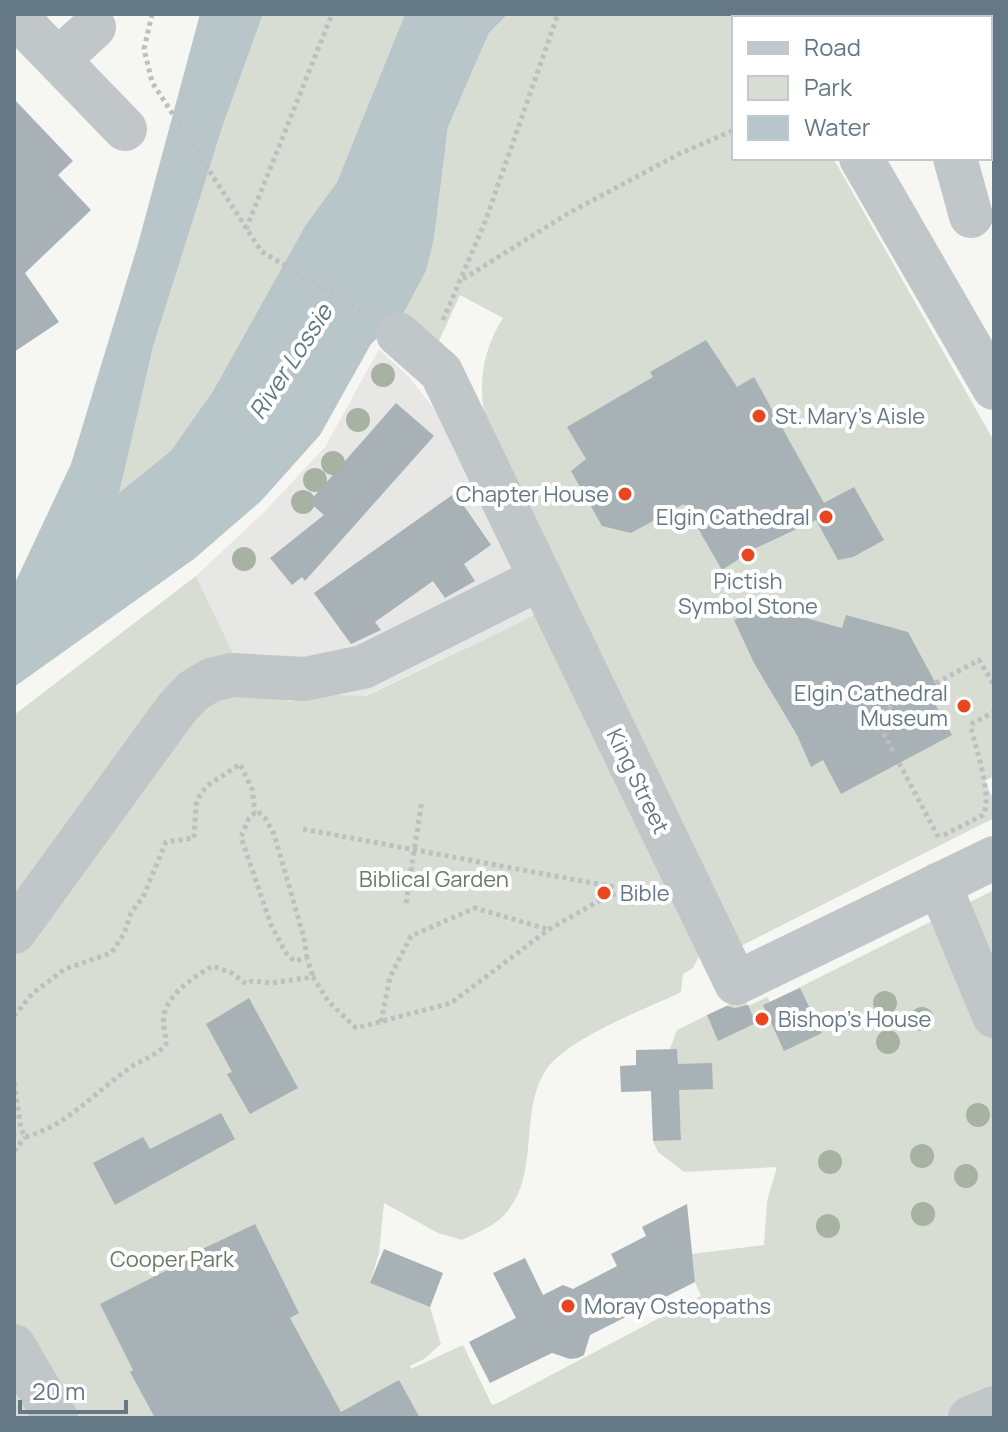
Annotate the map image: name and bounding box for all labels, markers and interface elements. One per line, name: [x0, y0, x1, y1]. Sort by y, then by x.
legend: [732, 16, 992, 160]
text: Road: [804, 30, 861, 63]
text: Park: [804, 70, 853, 103]
text: Water: [804, 110, 871, 143]
water label: River Lossie: [240, 296, 340, 425]
place label: St. Mary's Aisle: [775, 401, 925, 431]
marker: St. Mary's Aisle: [750, 407, 768, 425]
place label: Chapter House: [456, 479, 609, 509]
marker: Chapter House: [616, 485, 634, 503]
place label: Elgin Cathedral: [656, 502, 810, 532]
marker: Elgin Cathedral: [817, 508, 835, 526]
marker: Pictish Symbol Stone: [739, 546, 757, 564]
place label: Pictish Symbol Stone: [678, 566, 818, 621]
place label: Elgin Cathedral Museum: [794, 678, 948, 733]
marker: Elgin Cathedral Museum: [955, 697, 973, 715]
street label: King Street: [600, 724, 676, 839]
park label: Biblical Garden: [359, 864, 509, 894]
place label: Bible: [620, 878, 670, 908]
marker: Bible: [595, 884, 613, 902]
place label: Bishop's House: [778, 1004, 932, 1034]
marker: Bishop's House: [753, 1010, 771, 1028]
park label: Cooper Park: [110, 1244, 235, 1274]
place label: Moray Osteopaths: [584, 1291, 771, 1321]
marker: Moray Osteopaths: [559, 1297, 577, 1315]
scale bar: [20, 1364, 126, 1414]
text: 20 m: [32, 1374, 85, 1407]

